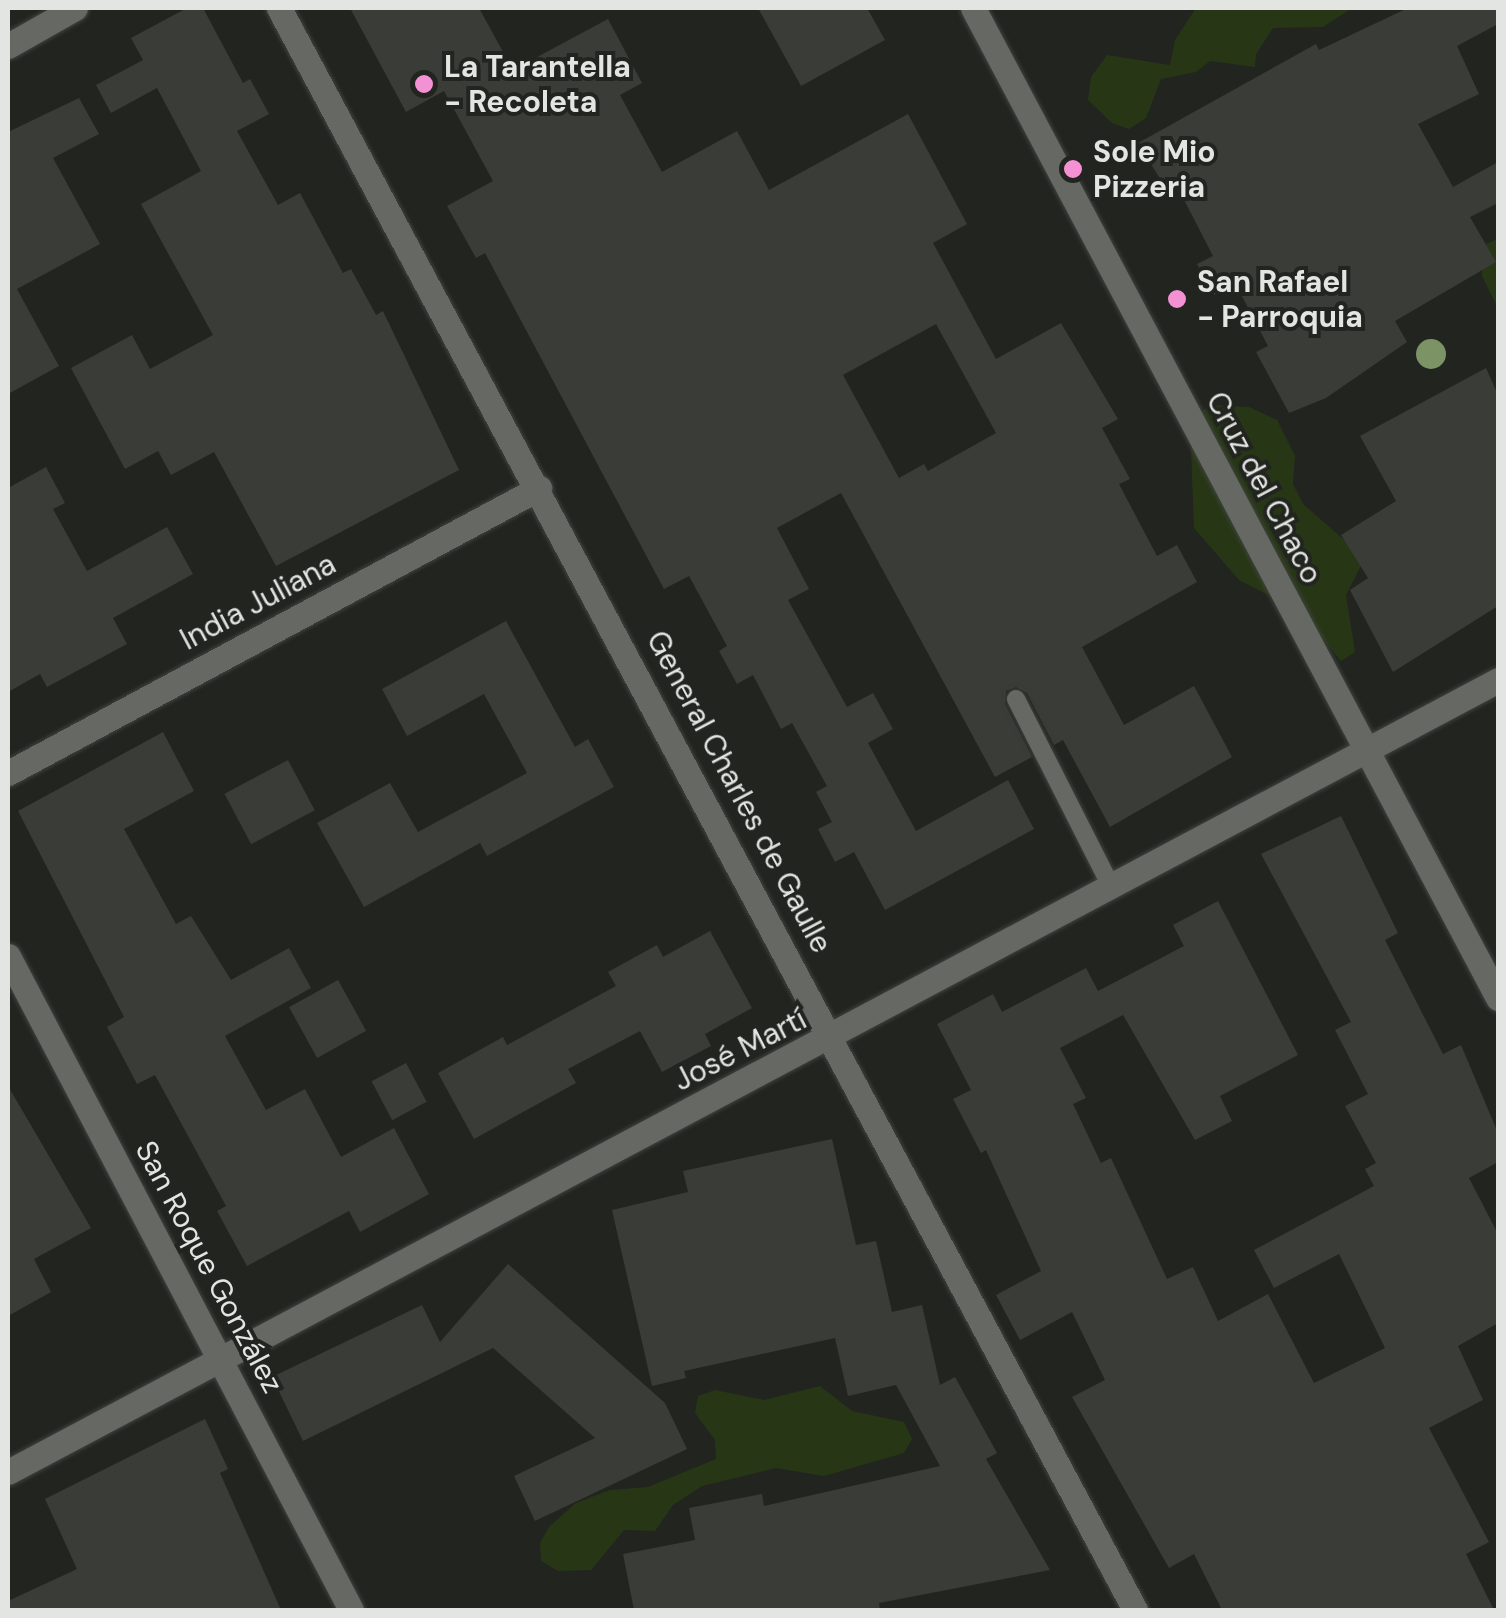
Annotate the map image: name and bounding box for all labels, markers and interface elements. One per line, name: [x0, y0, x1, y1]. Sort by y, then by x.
place label: La Tarantella - Recoleta: [444, 49, 631, 120]
marker: La Tarantella - Recoleta: [413, 73, 435, 95]
place label: Sole Mio Pizzeria: [1093, 134, 1216, 204]
marker: Sole Mio Pizzeria: [1062, 158, 1084, 180]
place label: San Rafael - Parroquia: [1197, 264, 1363, 334]
marker: San Rafael - Parroquia: [1166, 288, 1188, 310]
street label: Cruz del Chaco: [1198, 386, 1330, 590]
street label: India Juliana: [174, 546, 342, 658]
street label: General Charles de Gaulle: [639, 625, 839, 959]
street label: José Martí: [668, 1001, 812, 1099]
street label: San Roque González: [127, 1135, 291, 1399]

